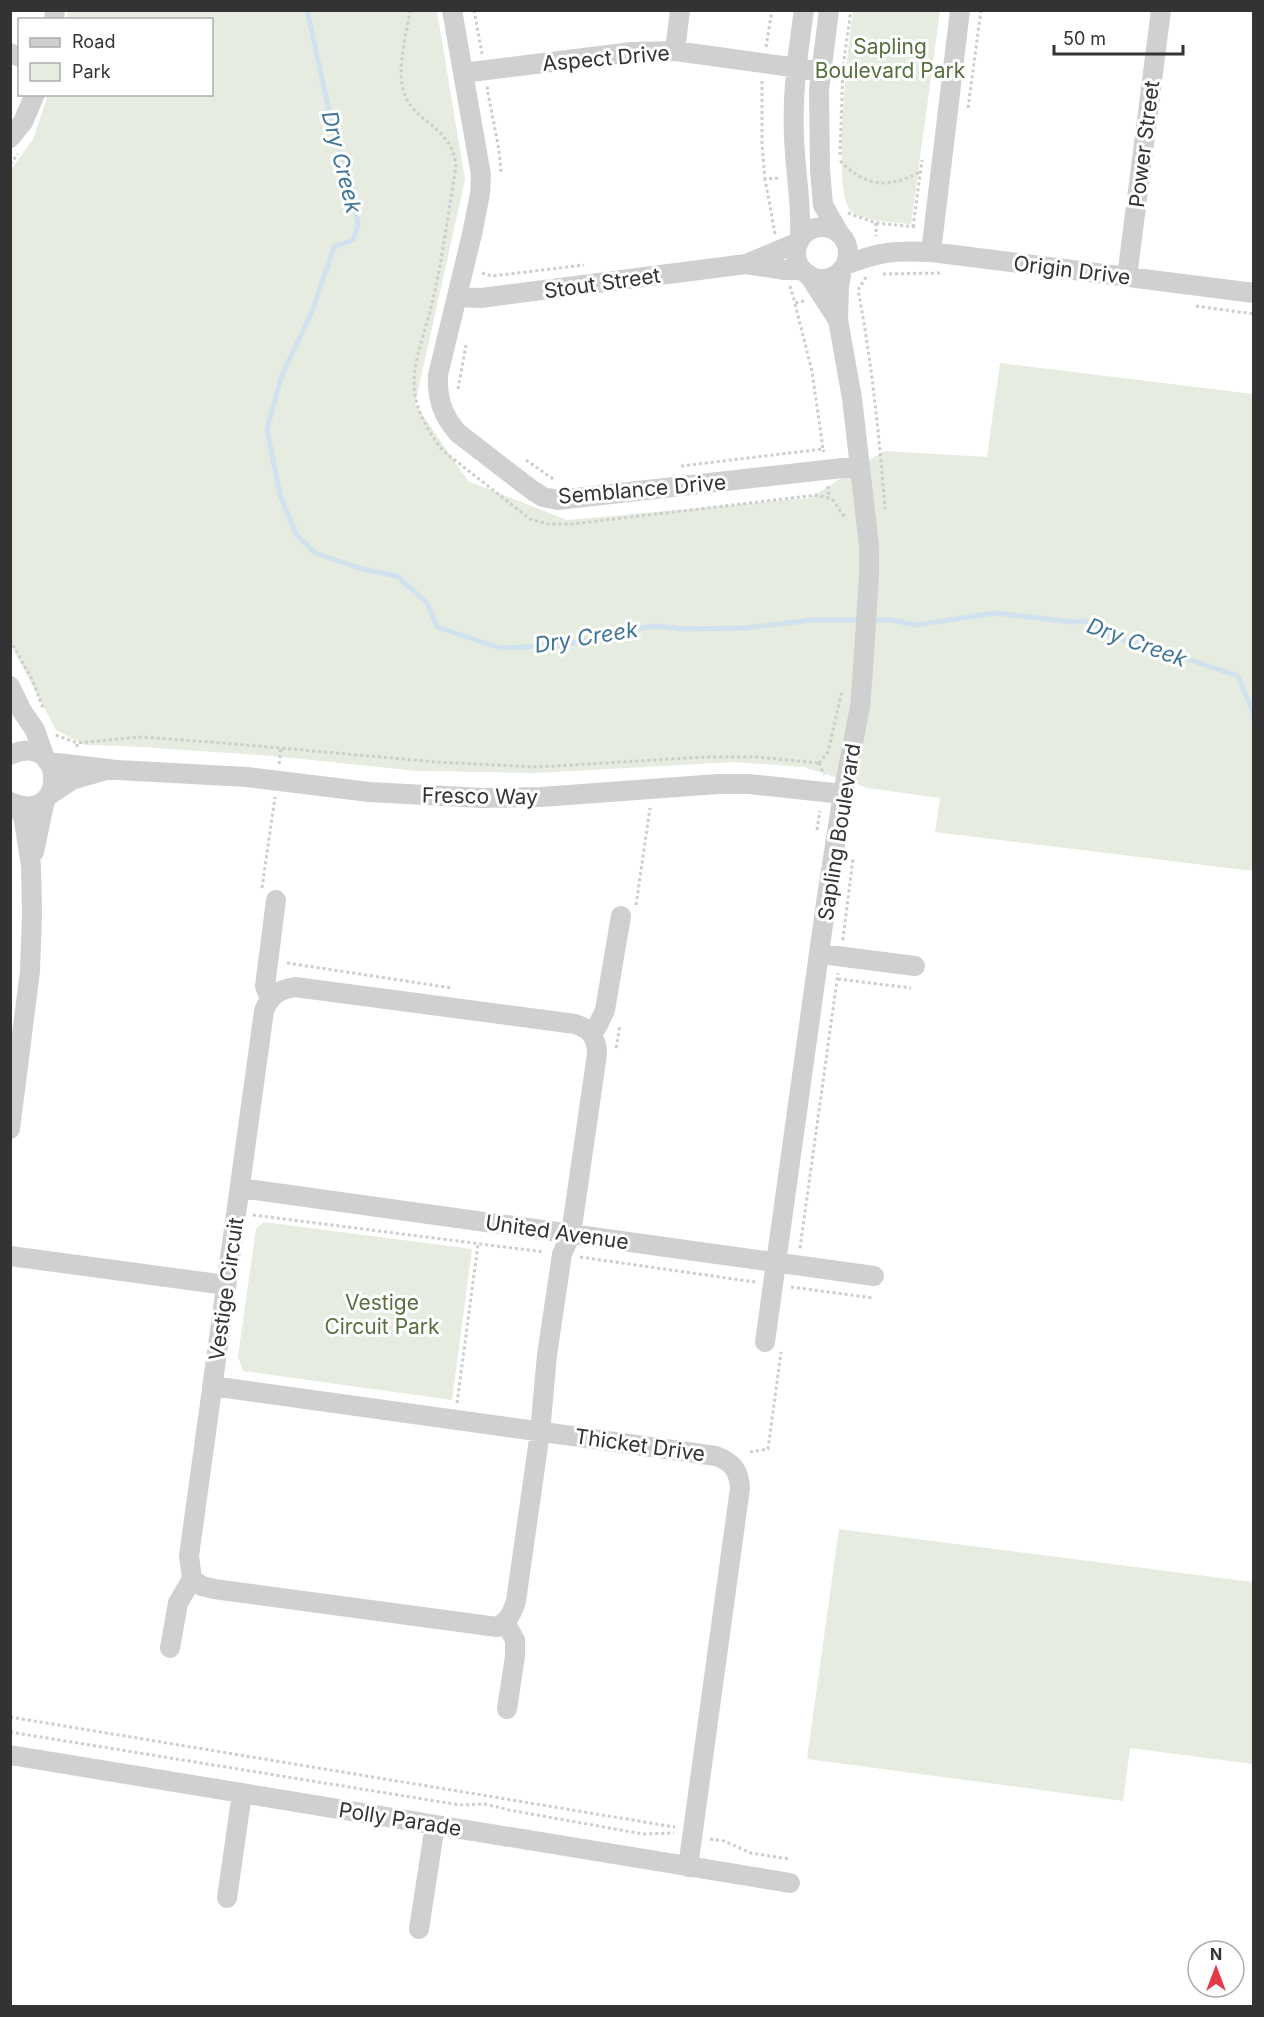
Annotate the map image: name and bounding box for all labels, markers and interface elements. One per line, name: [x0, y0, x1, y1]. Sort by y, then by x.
legend: [18, 18, 213, 96]
scale bar: [1054, 18, 1183, 56]
text: 50 m: [1063, 28, 1106, 49]
text: Road: [72, 31, 115, 52]
park label: Sapling Boulevard Park: [815, 34, 966, 83]
street label: Aspect Drive: [541, 40, 671, 76]
text: Park: [72, 61, 111, 82]
street label: Power Street: [1124, 79, 1164, 209]
water label: Dry Creek: [317, 108, 367, 217]
street label: Origin Drive: [1012, 250, 1132, 290]
street label: Stout Street: [542, 262, 662, 304]
street label: Semblance Drive: [557, 469, 727, 509]
water label: Dry Creek: [1083, 612, 1191, 672]
water label: Dry Creek: [532, 616, 641, 658]
street label: Sapling Boulevard: [813, 742, 865, 922]
street label: Fresco Way: [422, 782, 538, 810]
street label: United Avenue: [484, 1210, 630, 1254]
street label: Vestige Circuit: [204, 1216, 248, 1362]
park label: Vestige Circuit Park: [324, 1290, 440, 1339]
street label: Thicket Drive: [573, 1423, 707, 1467]
street label: Polly Parade: [337, 1797, 463, 1841]
north arrow: [1186, 1939, 1246, 1999]
text: N: [1210, 1944, 1222, 1964]

